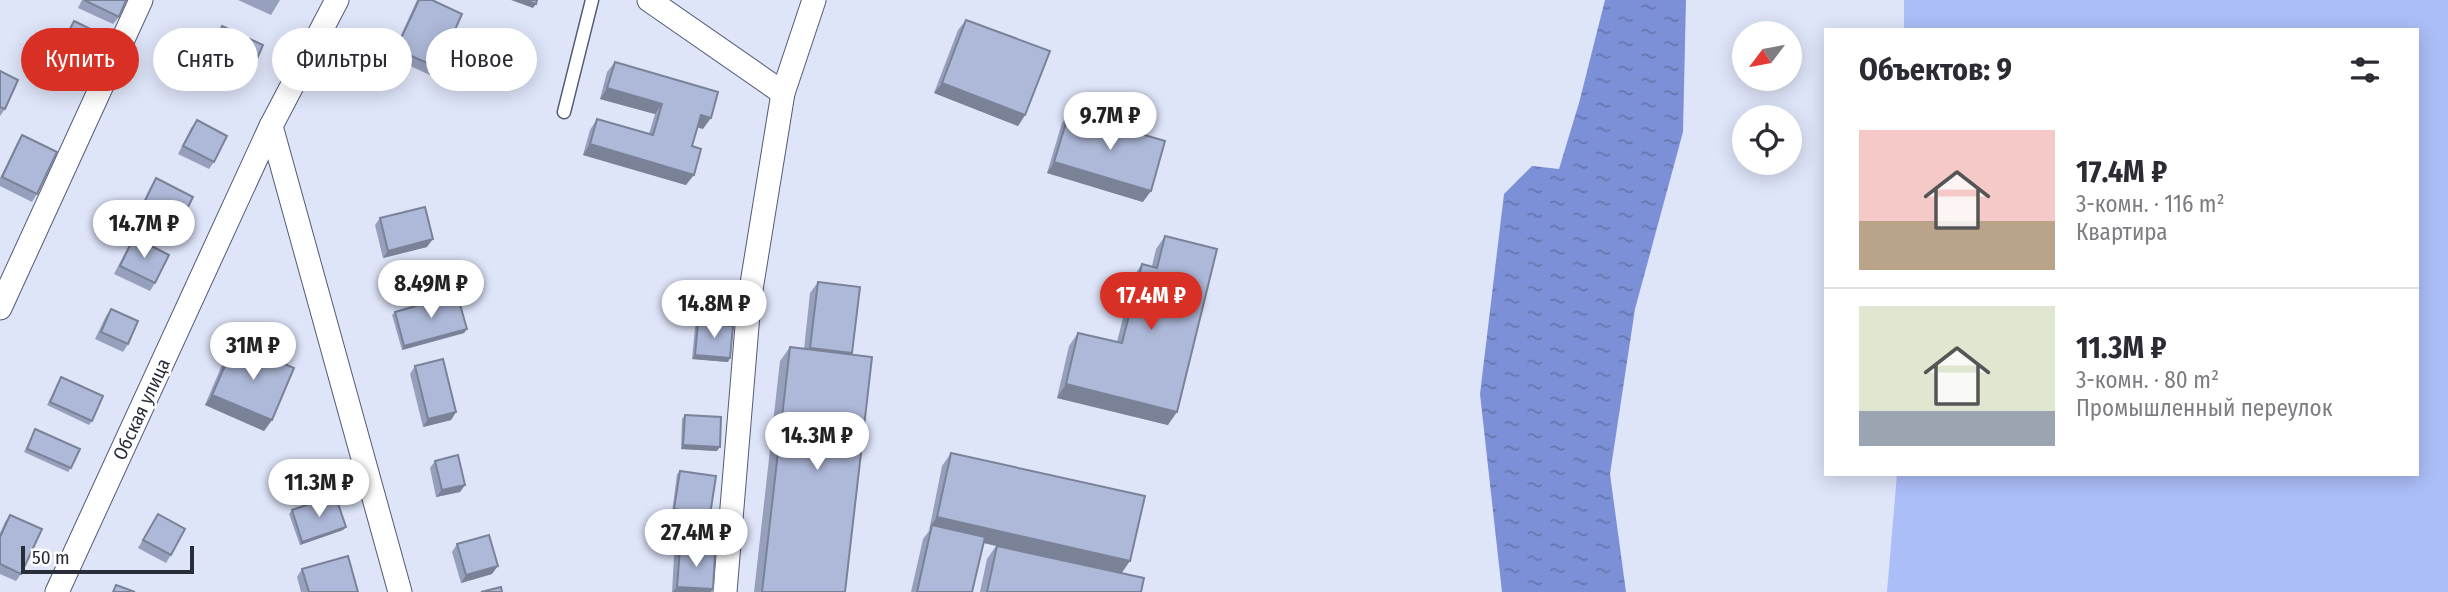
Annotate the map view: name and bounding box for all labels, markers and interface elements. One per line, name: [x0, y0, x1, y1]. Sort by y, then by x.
north arrow: [1732, 21, 1802, 91]
map controls: [1732, 21, 1802, 175]
chip: Купить: [21, 28, 139, 91]
chip: Снять: [153, 28, 258, 91]
chip: Фильтры: [272, 28, 412, 91]
chip: Новое: [426, 28, 537, 91]
icon: filters: [2346, 51, 2384, 89]
text: Объектов: 9: [1859, 52, 2012, 88]
pin: 9.7M ₽: [1053, 92, 1167, 152]
text: 9.7M ₽: [1080, 101, 1140, 129]
button: locate: [1732, 105, 1802, 175]
text: 17.4M ₽: [2076, 154, 2167, 190]
icon: home: [1915, 158, 1999, 242]
text: 3-комн. · 116 m²: [2076, 190, 2225, 218]
pin: 14.7M ₽: [79, 201, 209, 260]
text: 14.7M ₽: [109, 209, 179, 237]
text: Квартира: [2076, 218, 2168, 246]
pin: 8.49M ₽: [366, 260, 496, 320]
text: 8.49M ₽: [394, 269, 468, 297]
pin: 17.4M ₽: [1086, 272, 1216, 332]
pin: 14.8M ₽: [649, 280, 779, 340]
text: 17.4M ₽: [1116, 281, 1186, 309]
text: 14.8M ₽: [678, 289, 750, 317]
pin: 31M ₽: [204, 322, 302, 382]
text: 11.3M ₽: [2076, 330, 2166, 366]
text: 31M ₽: [226, 331, 280, 359]
icon: home: [1915, 334, 1999, 418]
street label: Обская улица: [108, 355, 175, 464]
text: 3-комн. · 80 m²: [2076, 366, 2219, 394]
text: Промышленный переулок: [2076, 394, 2332, 422]
pin: 14.3M ₽: [752, 412, 882, 472]
text: 14.3M ₽: [781, 421, 853, 449]
pin: 11.3M ₽: [254, 460, 384, 519]
text: 11.3M ₽: [284, 468, 354, 496]
pin: 27.4M ₽: [631, 510, 761, 569]
text: 27.4M ₽: [661, 518, 731, 546]
scale bar: [21, 543, 194, 575]
text: 50 m: [32, 546, 70, 569]

